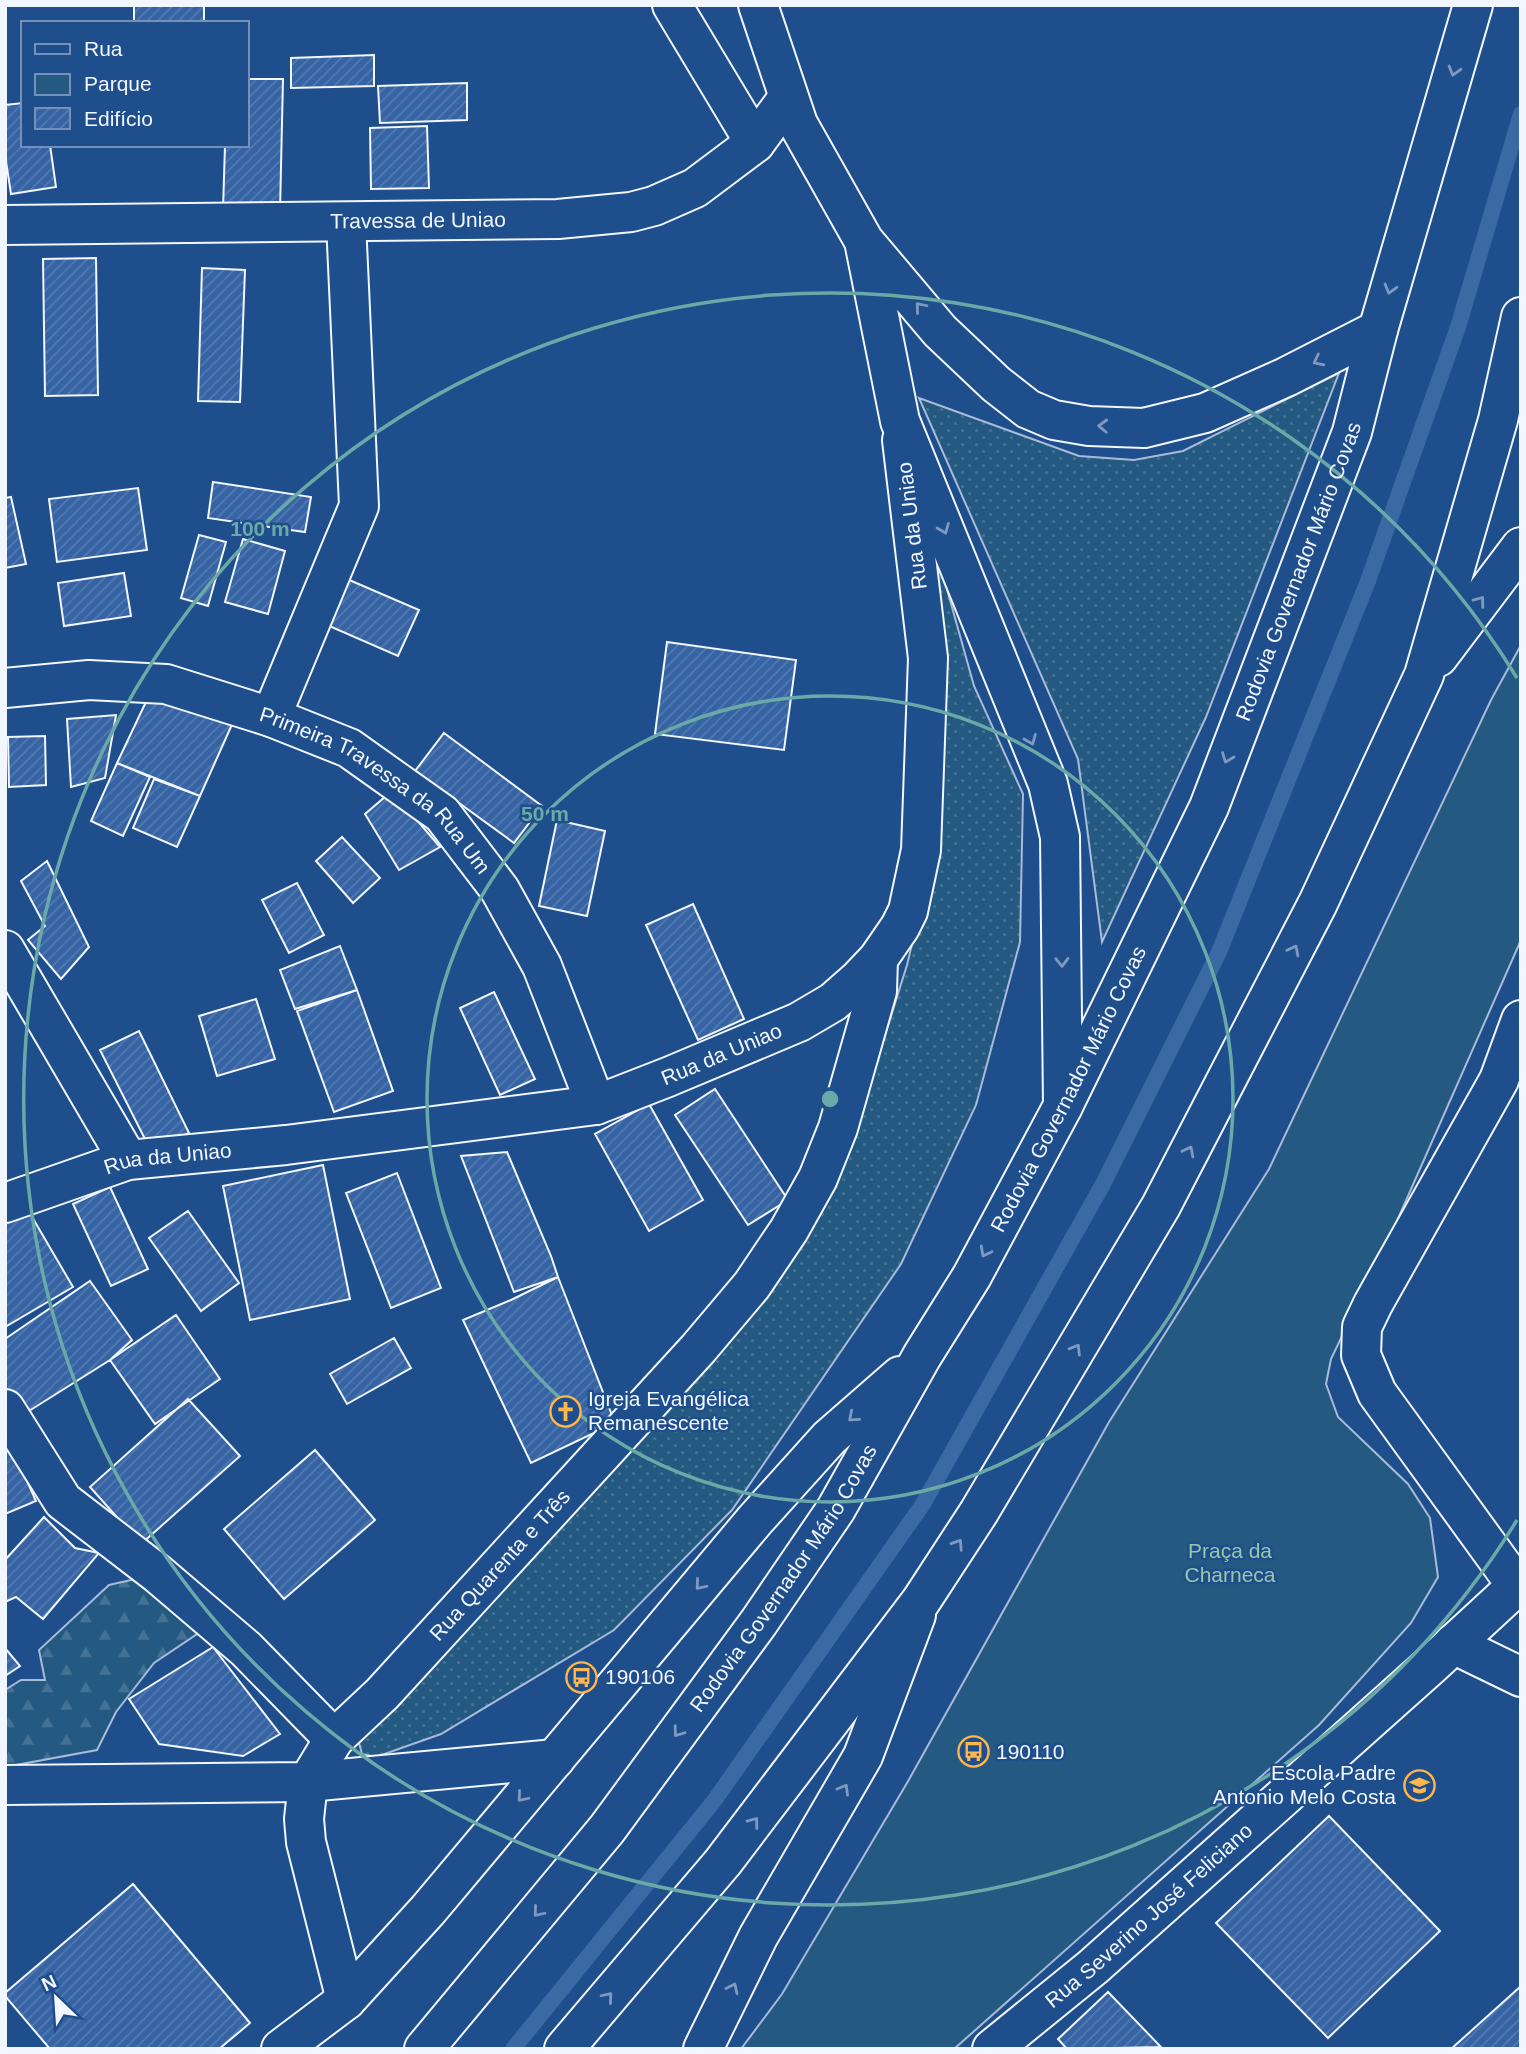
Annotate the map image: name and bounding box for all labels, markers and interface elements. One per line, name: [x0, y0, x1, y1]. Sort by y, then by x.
legend: [21, 21, 248, 147]
text: Rua: [84, 37, 123, 60]
one-way arrow: [1447, 65, 1462, 77]
text: Parque: [84, 72, 152, 95]
text: Edifício: [84, 107, 153, 130]
street label: Travessa de Uniao: [330, 208, 506, 232]
one-way arrow: [1384, 283, 1399, 295]
one-way arrow: [915, 302, 928, 314]
one-way arrow: [1313, 353, 1325, 367]
one-way arrow: [1098, 419, 1109, 434]
street label: Rodovia Governador Mário Covas: [1231, 420, 1365, 724]
street label: Rua da Uniao: [892, 461, 931, 591]
text: 100 m: [230, 517, 290, 540]
one-way arrow: [936, 523, 950, 535]
one-way arrow: [1471, 596, 1484, 609]
street label: Primeira Travessa da Rua Um: [257, 702, 495, 878]
one-way arrow: [1022, 733, 1036, 745]
one-way arrow: [1222, 752, 1236, 764]
text: 50 m: [521, 802, 569, 825]
street label: Rodovia Governador Mário Covas: [986, 942, 1150, 1236]
one-way arrow: [1285, 944, 1299, 957]
one-way arrow: [1054, 957, 1069, 968]
street label: Rua da Uniao: [658, 1019, 785, 1090]
centre of rings: [818, 1087, 842, 1111]
street label: Rua da Uniao: [101, 1138, 233, 1178]
one-way arrow: [1181, 1146, 1194, 1159]
one-way arrow: [980, 1245, 993, 1257]
one-way arrow: [1068, 1343, 1081, 1356]
place label: Igreja Evangélica Remanescente: [588, 1387, 749, 1434]
church icon: Igreja Evangélica Remanescente: [548, 1394, 582, 1428]
one-way arrow: [848, 1409, 861, 1421]
street label: Rodovia Governador Mário Covas: [685, 1440, 881, 1716]
street label: Rua Quarenta e Três: [425, 1485, 574, 1645]
one-way arrow: [950, 1538, 963, 1551]
park label: Praça da Charneca: [1184, 1539, 1276, 1586]
one-way arrow: [696, 1577, 708, 1590]
bus stop icon: 190106: [565, 1660, 599, 1694]
place label: 190106: [605, 1665, 675, 1688]
one-way arrow: [674, 1725, 686, 1737]
bus stop icon: 190110: [956, 1735, 990, 1769]
place label: 190110: [996, 1740, 1065, 1763]
place label: Escola Padre Antonio Melo Costa: [1213, 1761, 1396, 1808]
school or university icon: Escola Padre Antonio Melo Costa: [1402, 1768, 1436, 1802]
one-way arrow: [836, 1783, 849, 1796]
one-way arrow: [518, 1790, 531, 1802]
one-way arrow: [745, 1817, 758, 1830]
street label: Rua Severino José Feliciano: [1041, 1818, 1257, 2012]
one-way arrow: [534, 1903, 546, 1916]
north arrow: [21, 1963, 91, 2033]
text: N: [38, 1971, 60, 1995]
one-way arrow: [725, 1983, 739, 1995]
one-way arrow: [600, 1992, 612, 2005]

